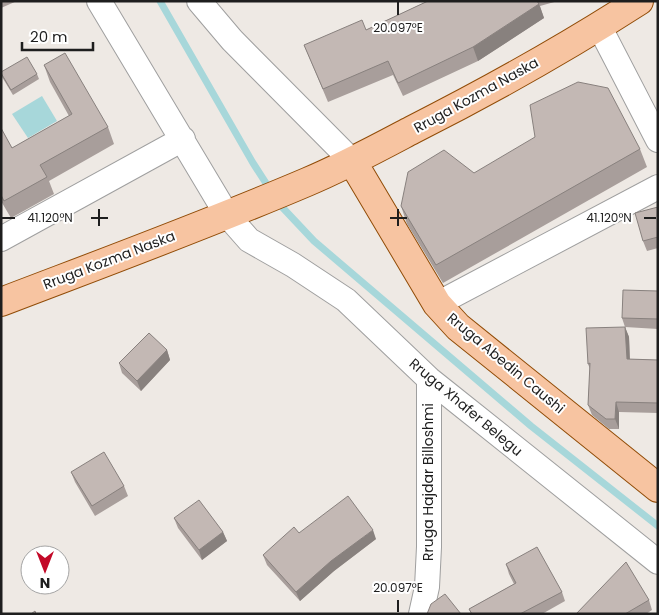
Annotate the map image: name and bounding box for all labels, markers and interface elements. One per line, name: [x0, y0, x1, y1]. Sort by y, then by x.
text: 20.097°E: [373, 19, 423, 36]
scale bar: [22, 20, 94, 52]
text: 20 m: [30, 26, 68, 47]
street label: Rruga Kozma Naska: [410, 52, 542, 138]
text: 41.120°N: [27, 209, 73, 226]
text: 41.120°N: [586, 209, 632, 226]
street label: Rruga Kozma Naska: [40, 226, 178, 294]
street label: Rruga Abedin Caushi: [443, 308, 569, 418]
street label: Rruga Xhafer Belegu: [405, 354, 527, 460]
street label: Rruga Hajdar Billoshmi: [418, 403, 438, 561]
north arrow: [20, 545, 70, 595]
text: N: [40, 573, 50, 593]
text: 20.097°E: [373, 579, 423, 596]

